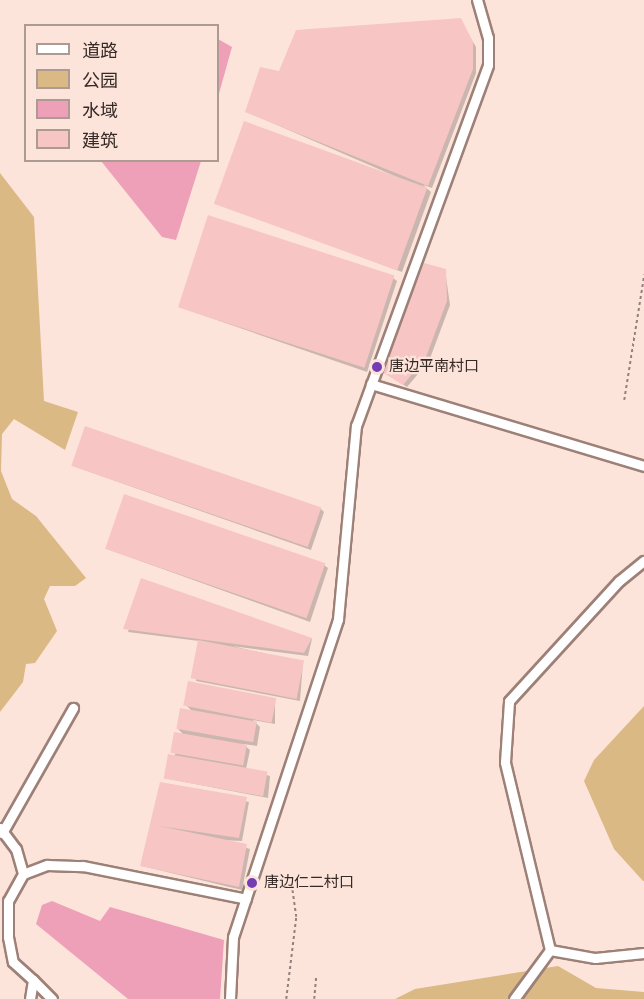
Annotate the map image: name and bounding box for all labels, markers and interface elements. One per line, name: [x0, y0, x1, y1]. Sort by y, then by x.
legend: [24, 24, 219, 162]
text: 道路: [82, 40, 118, 62]
text: 公园: [82, 70, 118, 92]
text: 水域: [82, 100, 118, 122]
text: 建筑: [82, 130, 118, 152]
place label: 唐边平南村口: [389, 358, 479, 376]
marker: 唐边平南村口: [370, 360, 384, 374]
place label: 唐边仁二村口: [264, 874, 354, 892]
marker: 唐边仁二村口: [245, 876, 259, 890]

